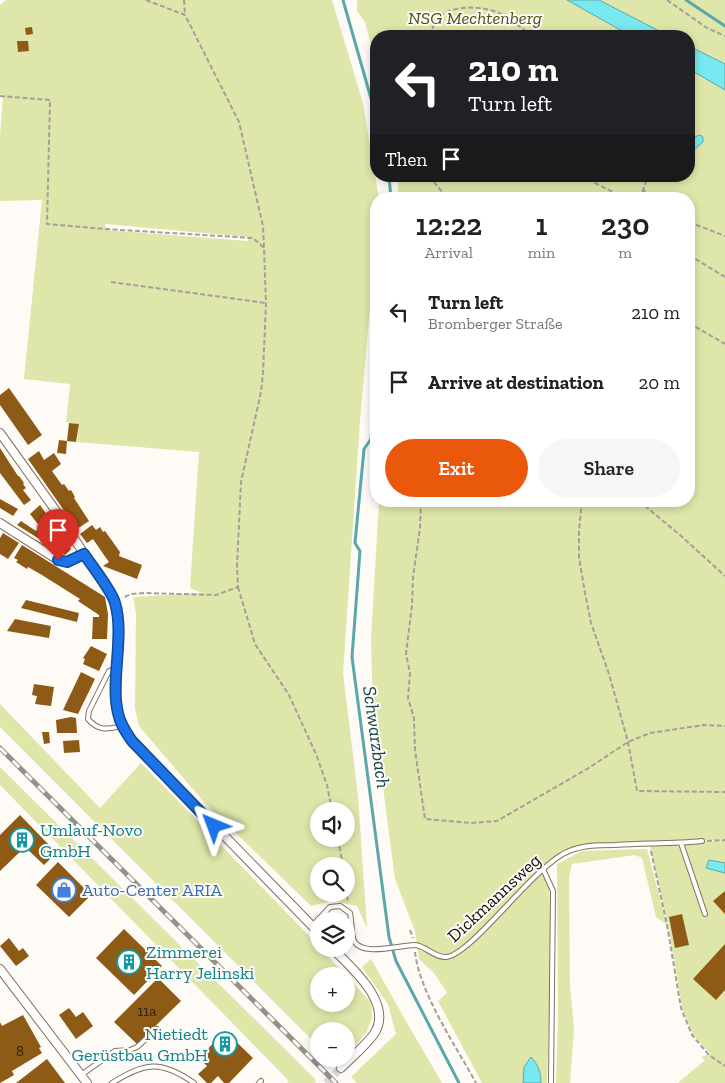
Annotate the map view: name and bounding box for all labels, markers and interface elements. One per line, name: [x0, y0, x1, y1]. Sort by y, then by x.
park label: NSG Mechtenberg: [408, 7, 543, 29]
text: 210 m: [468, 48, 558, 90]
icon: left: [385, 50, 450, 115]
text: Turn left: [468, 90, 552, 117]
icon: arrive: [437, 145, 465, 173]
text: Then: [385, 148, 427, 171]
text: 12:22: [416, 207, 482, 243]
text: 1: [536, 207, 547, 243]
text: 230: [601, 207, 649, 243]
text: Arrival: [425, 243, 473, 262]
text: min: [528, 243, 555, 262]
text: m: [618, 243, 632, 262]
text: Turn left: [428, 291, 503, 314]
icon: left: [385, 298, 413, 326]
text: 210 m: [631, 301, 680, 324]
text: Bromberger Straße: [428, 314, 562, 333]
icon: arrive: [385, 368, 413, 396]
text: Arrive at destination: [428, 371, 604, 394]
text: 20 m: [639, 371, 680, 394]
button: Exit: [385, 439, 528, 497]
button: Share: [538, 439, 680, 497]
pin: [37, 509, 79, 560]
icon: arrive: [44, 516, 72, 544]
water label: Schwarzbach: [358, 685, 395, 790]
position arrow: [187, 799, 239, 851]
map controls: [310, 802, 355, 1067]
button: sound: [310, 802, 355, 847]
place label: Umlauf-Novo GmbH: [40, 819, 143, 862]
building icon: Umlauf-Novo GmbH: [9, 827, 35, 853]
street label: Dickmannsweg: [443, 849, 546, 947]
button: search: [310, 857, 355, 902]
shop icon: Auto-Center ARIA: [51, 877, 77, 903]
place label: Auto-Center ARIA: [82, 879, 223, 901]
button: layers: [310, 912, 355, 957]
place label: Zimmerei Harry Jelinski: [146, 941, 254, 984]
building icon: Zimmerei Harry Jelinski: [116, 949, 142, 975]
button: +: [310, 967, 355, 1012]
house number: 11a: [138, 1002, 156, 1020]
button: −: [310, 1022, 355, 1067]
place label: Nietiedt Gerüstbau GmbH: [72, 1023, 208, 1066]
building icon: Nietiedt Gerüstbau GmbH: [212, 1031, 238, 1057]
house number: 8: [16, 1042, 24, 1060]

